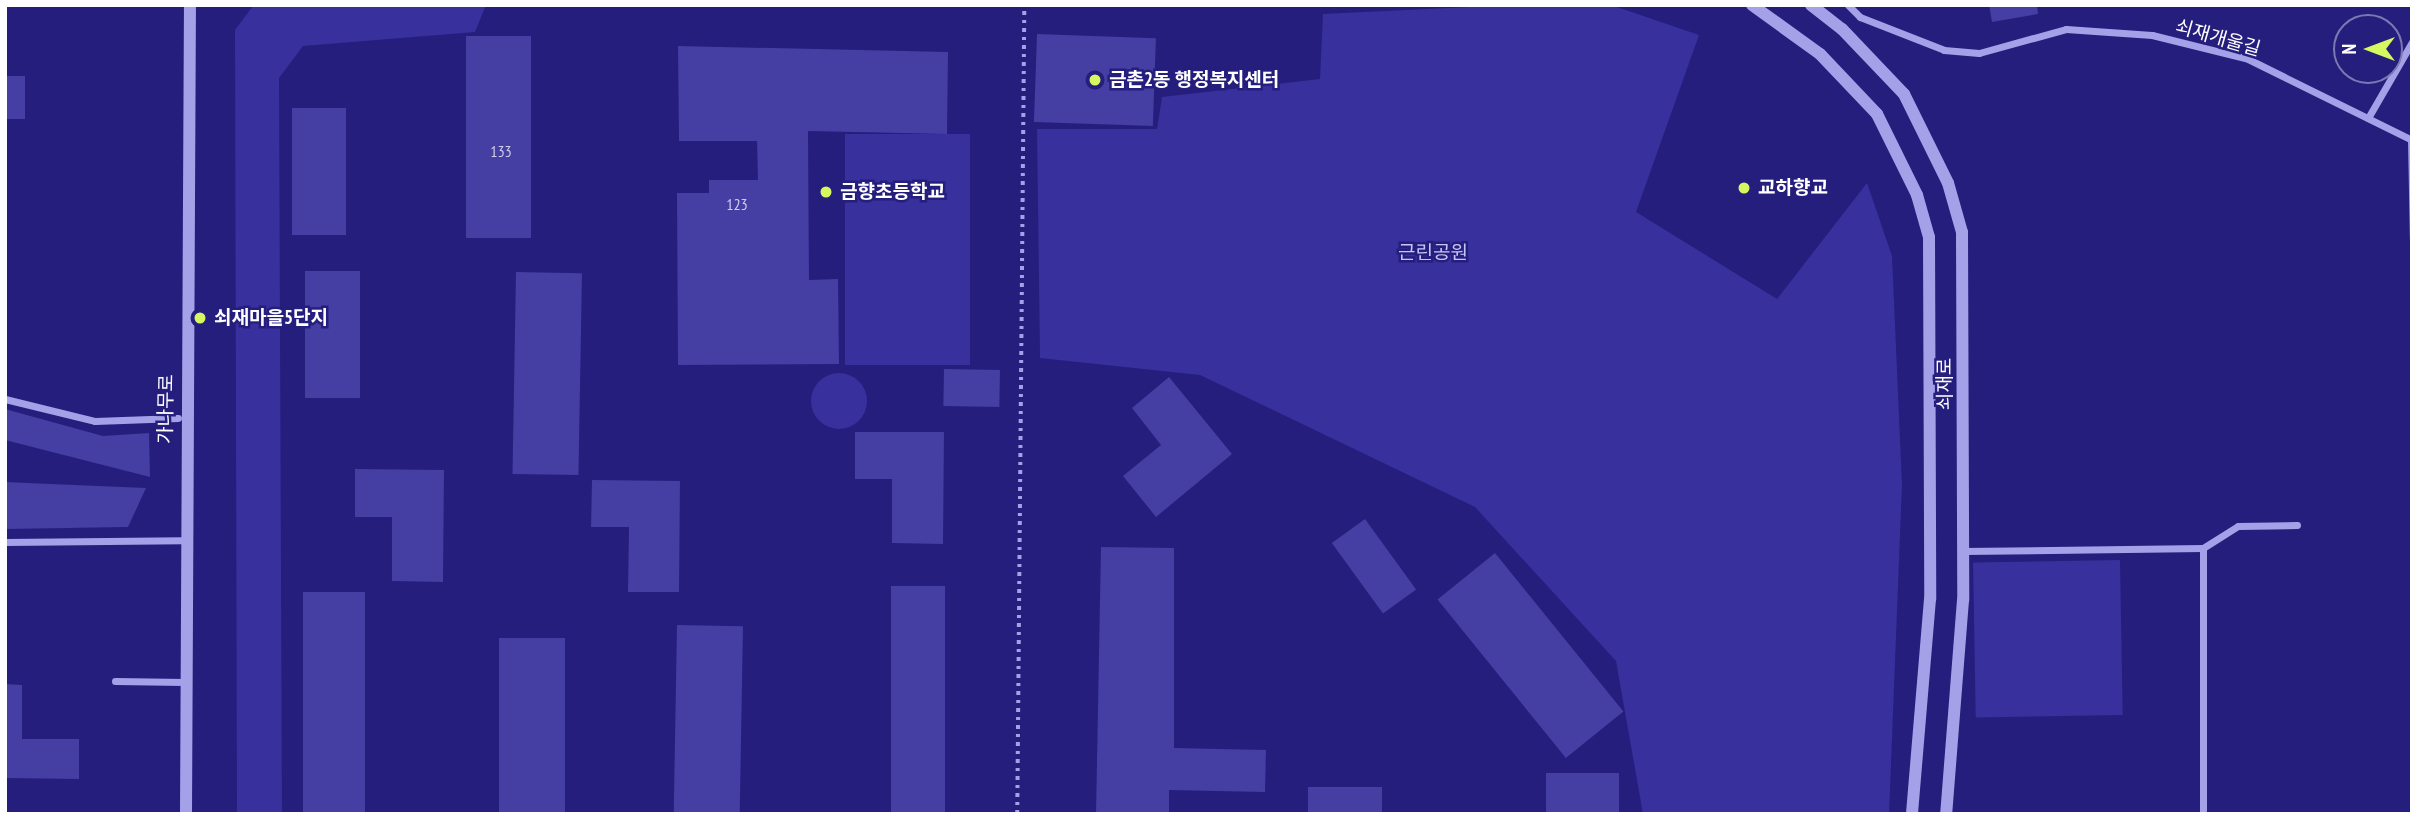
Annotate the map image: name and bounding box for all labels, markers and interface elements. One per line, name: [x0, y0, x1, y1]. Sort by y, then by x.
north arrow: [2333, 14, 2403, 84]
street label: 쇠재개울길: [2173, 15, 2263, 61]
text: N: [2337, 44, 2361, 54]
place label: 금촌2동 행정복지센터: [1109, 69, 1279, 91]
marker: 금촌2동 행정복지센터: [1087, 72, 1103, 88]
house number: 133: [490, 141, 512, 161]
place label: 교하향교: [1758, 177, 1828, 199]
marker: 교하향교: [1736, 180, 1752, 196]
place label: 금향초등학교: [840, 181, 945, 203]
marker: 금향초등학교: [818, 184, 834, 200]
house number: 123: [726, 194, 748, 214]
park label: 근린공원: [1398, 242, 1468, 264]
place label: 쇠재마을5단지: [214, 307, 328, 329]
marker: 쇠재마을5단지: [192, 310, 208, 326]
street label: 쇠재로: [1934, 358, 1956, 410]
street label: 가나무로: [154, 374, 178, 444]

